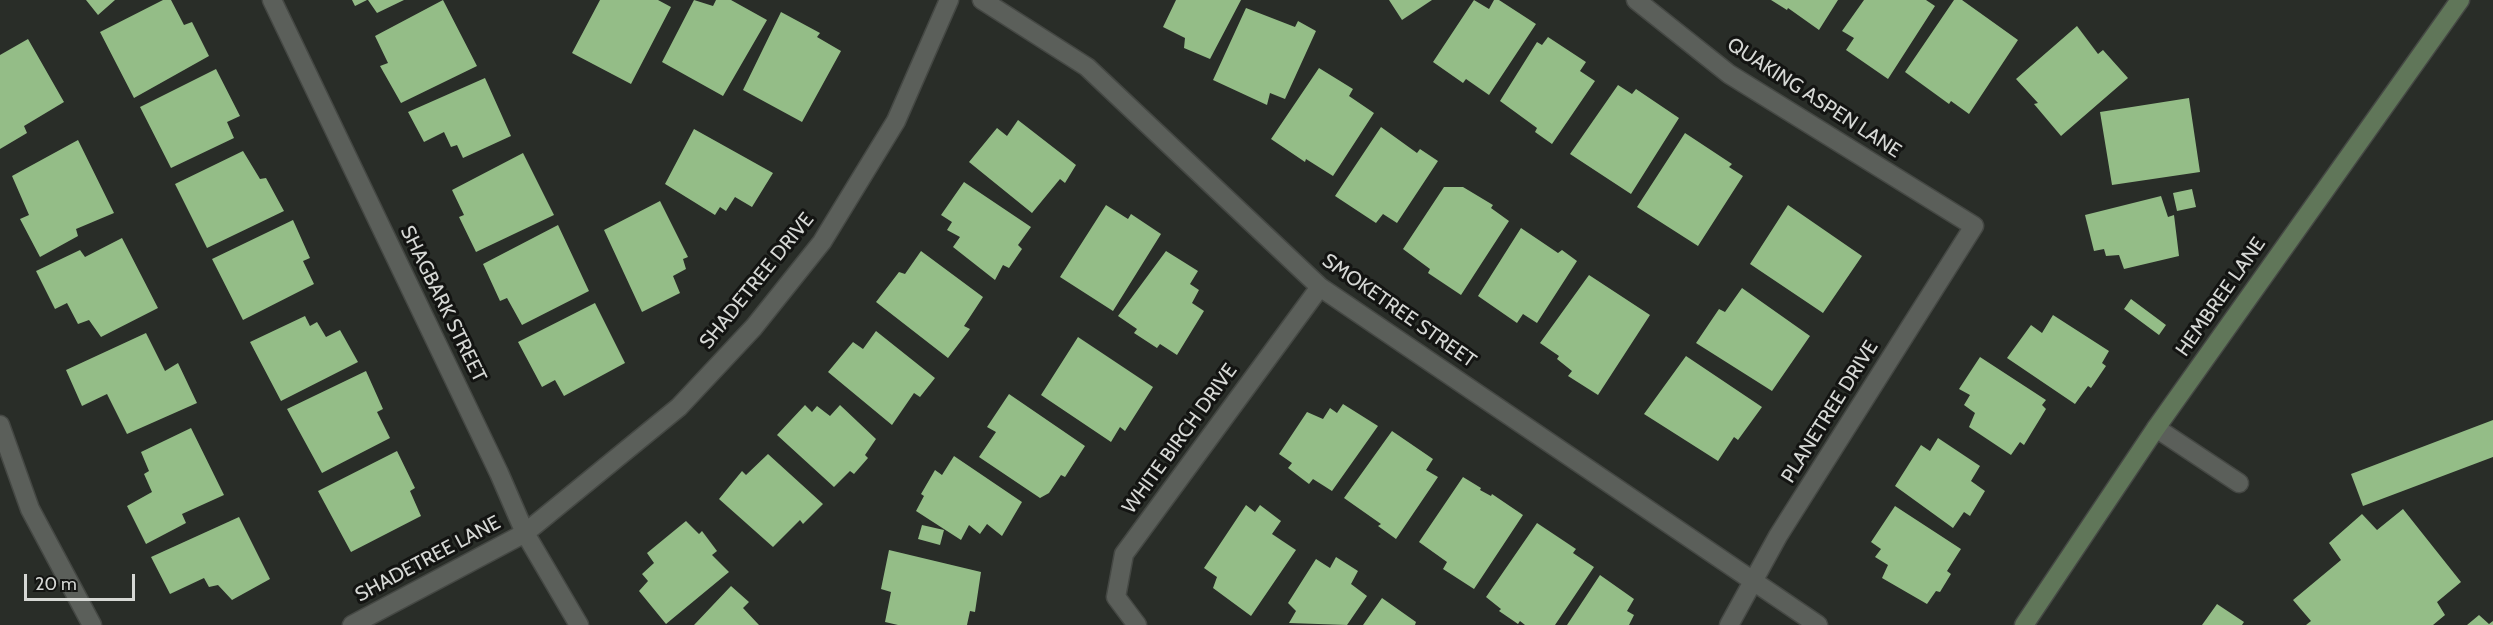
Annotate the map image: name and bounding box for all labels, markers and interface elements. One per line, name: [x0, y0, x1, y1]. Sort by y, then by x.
street label: QUAKING ASPEN LANE: [1722, 33, 1906, 163]
street label: SHADETREE DRIVE: [695, 208, 819, 354]
street label: SHAGBARK STREET: [395, 222, 491, 386]
street label: HEMBREE LANE: [2171, 233, 2271, 361]
street label: SMOKETREE STREET: [1317, 249, 1481, 373]
street label: PLANETREE DRIVE: [1777, 336, 1883, 488]
street label: WHITE BIRCH DRIVE: [1118, 359, 1242, 519]
street label: SHADETREE LANE: [351, 511, 505, 607]
scale bar: [27, 562, 138, 600]
text: 20 m: [35, 573, 77, 595]

